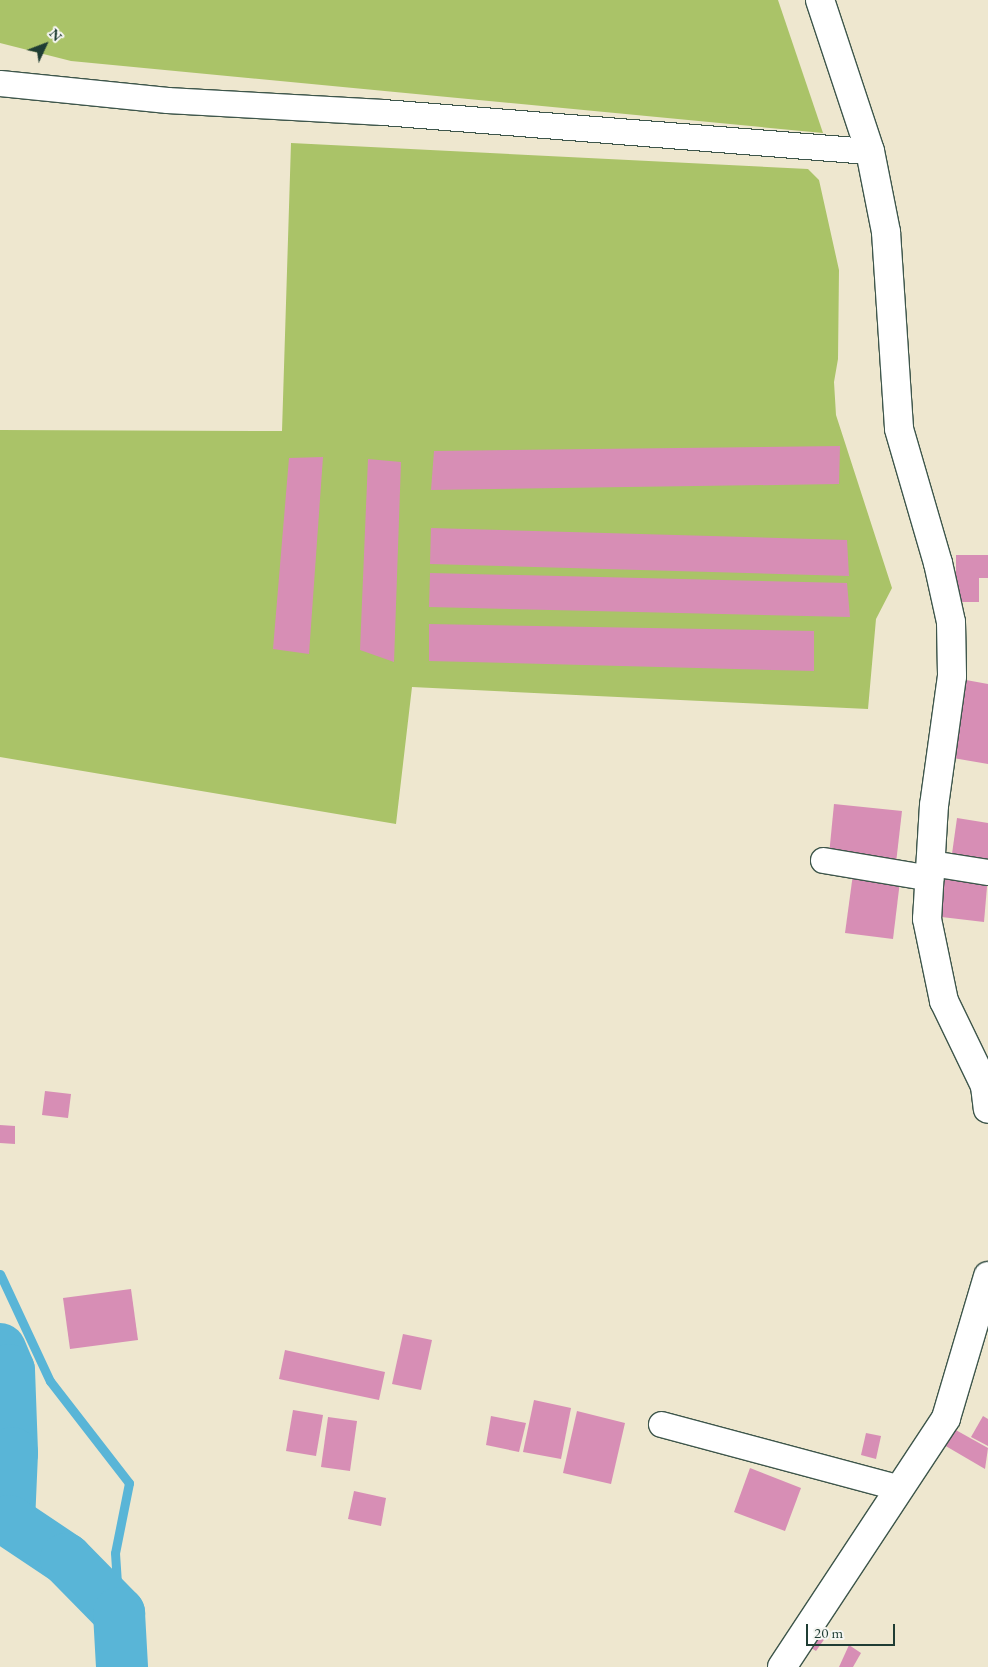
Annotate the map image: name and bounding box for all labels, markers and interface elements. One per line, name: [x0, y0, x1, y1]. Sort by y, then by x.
north arrow: [20, 20, 70, 70]
text: N: [46, 24, 66, 45]
scale bar: [808, 1614, 897, 1646]
text: 20 m: [814, 1623, 843, 1642]

